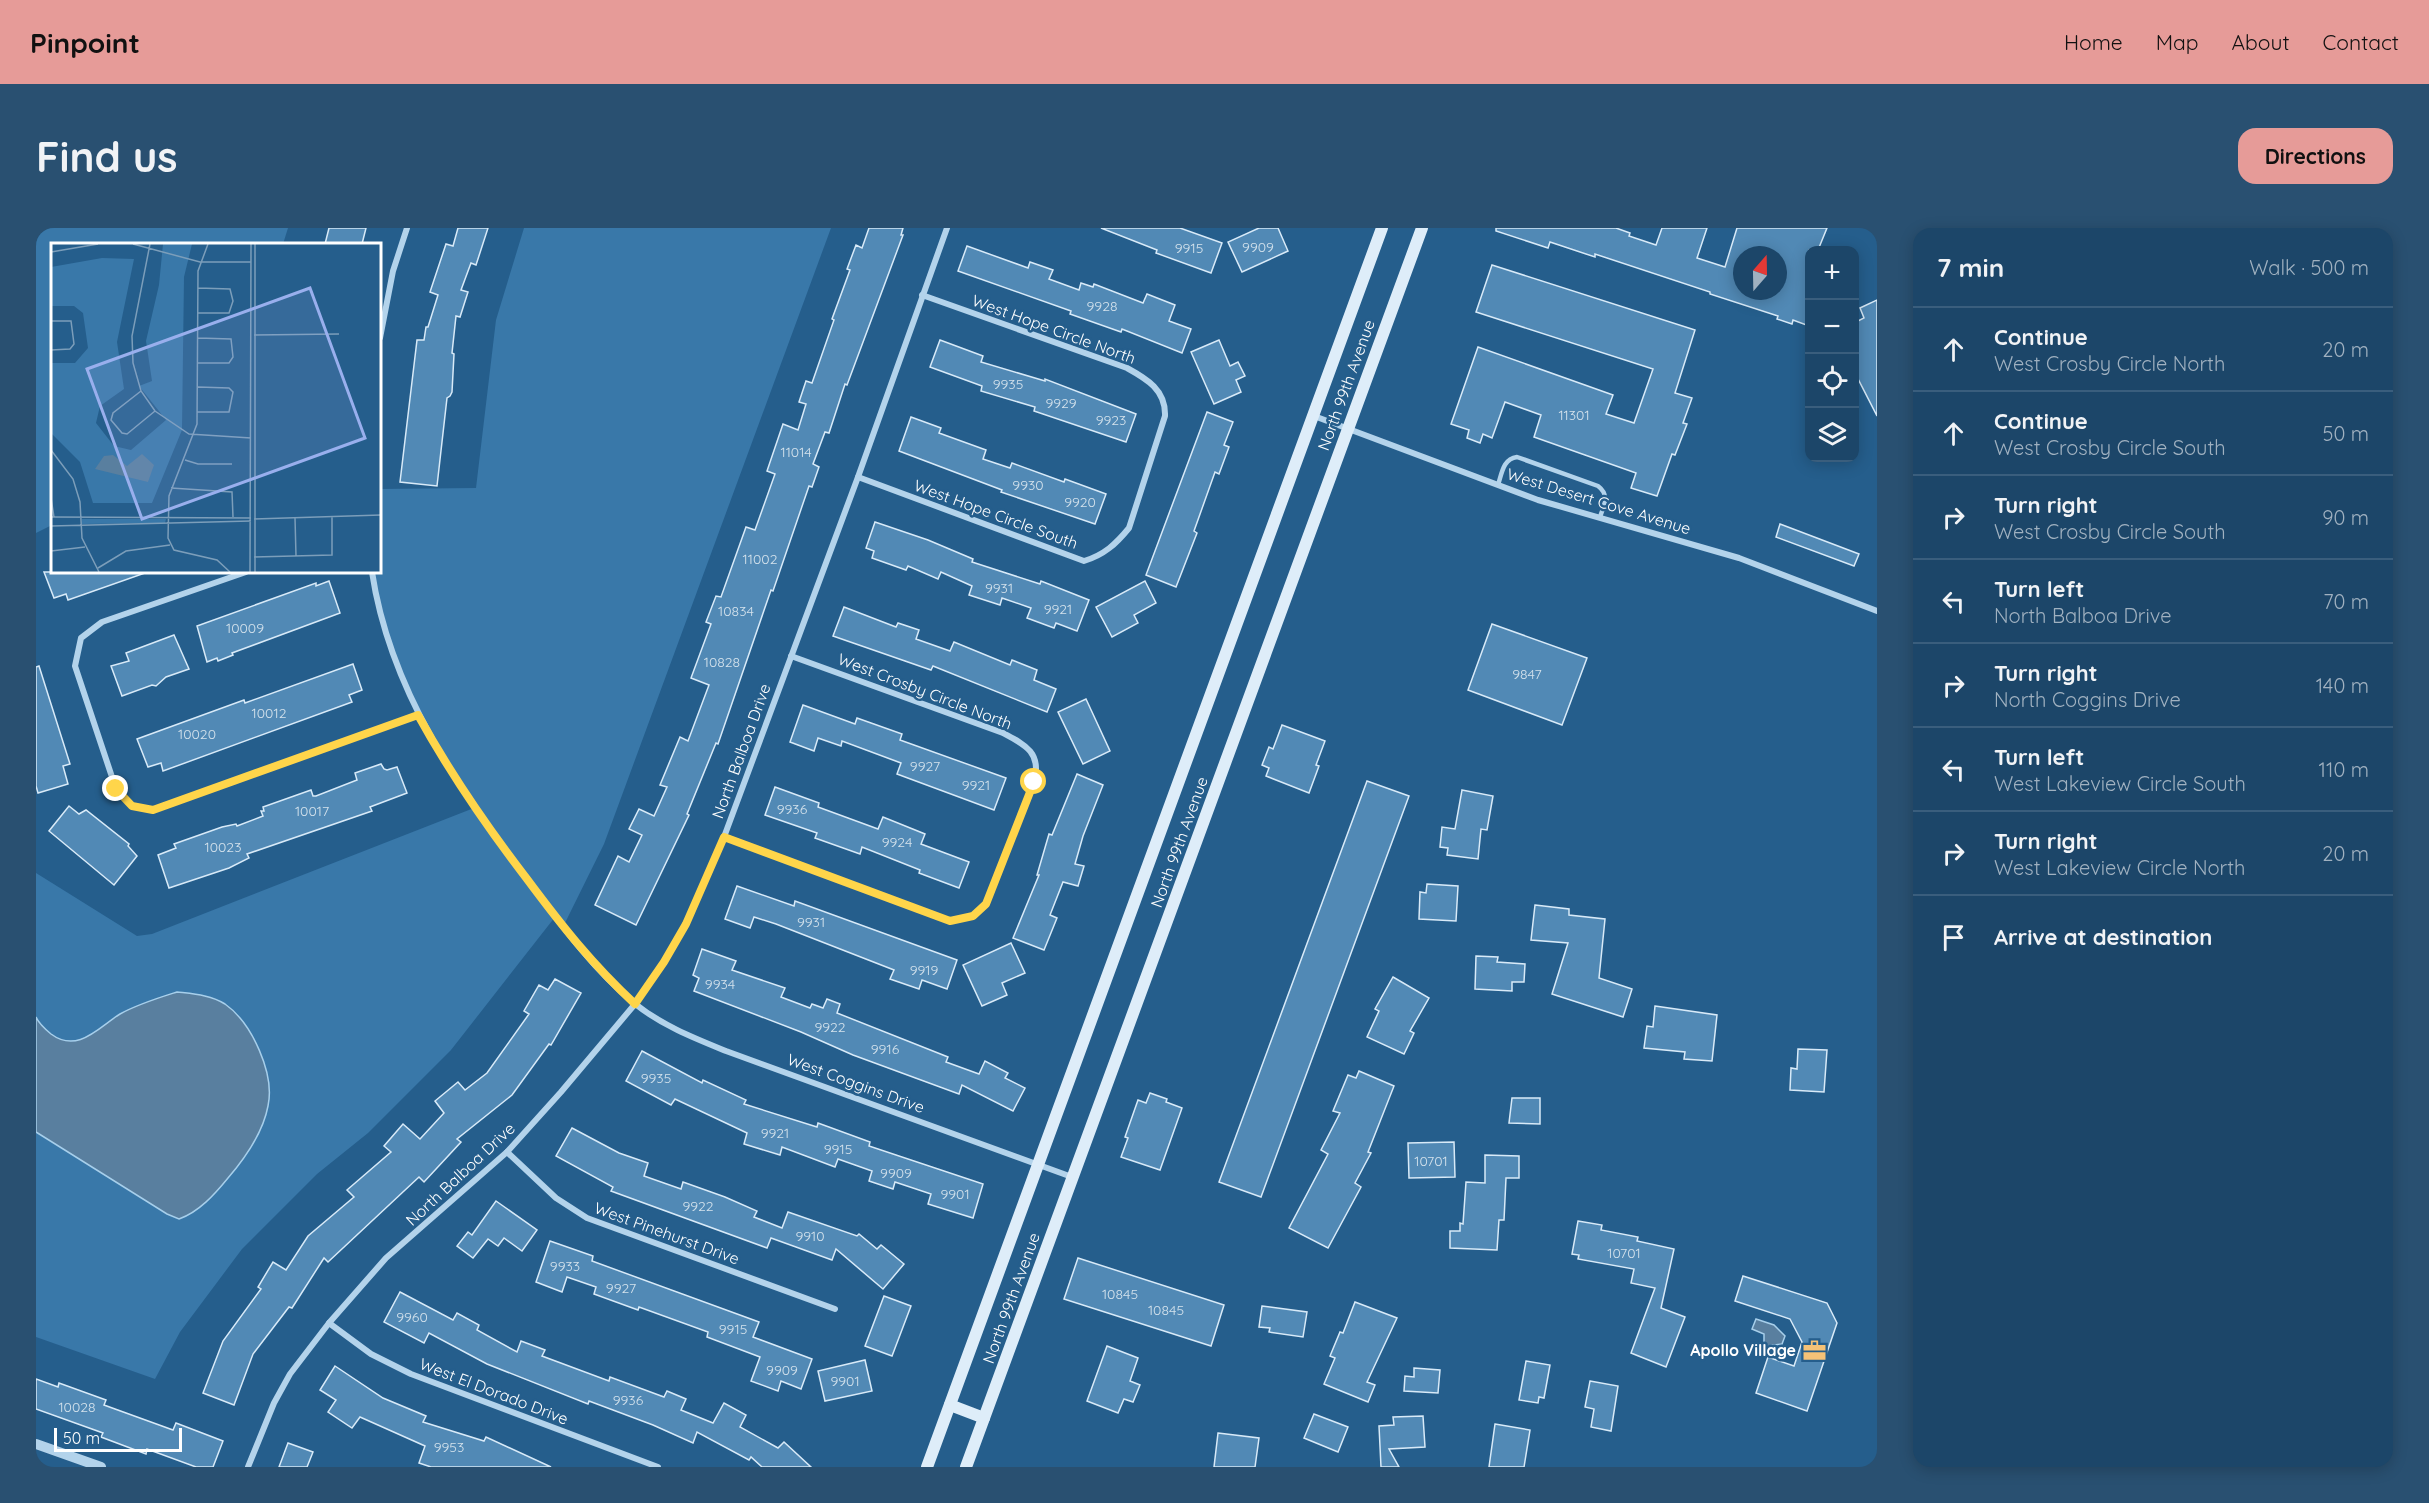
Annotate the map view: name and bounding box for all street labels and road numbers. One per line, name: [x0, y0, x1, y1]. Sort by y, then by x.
street label: West Hope Circle North: [969, 290, 1139, 368]
street label: North 99th Avenue: [1313, 317, 1379, 453]
street label: West Desert Cove Avenue: [1505, 463, 1693, 539]
street label: West Hope Circle South: [911, 475, 1081, 553]
street label: West Crosby Circle North: [835, 649, 1015, 733]
street label: North Balboa Drive: [707, 681, 775, 821]
street label: North 99th Avenue: [1146, 774, 1212, 910]
street label: West Coggins Drive: [785, 1049, 927, 1117]
street label: North Balboa Drive: [401, 1118, 519, 1230]
street label: West Pinehurst Drive: [592, 1197, 742, 1269]
street label: North 99th Avenue: [978, 1230, 1044, 1366]
street label: West El Dorado Drive: [417, 1353, 571, 1429]

